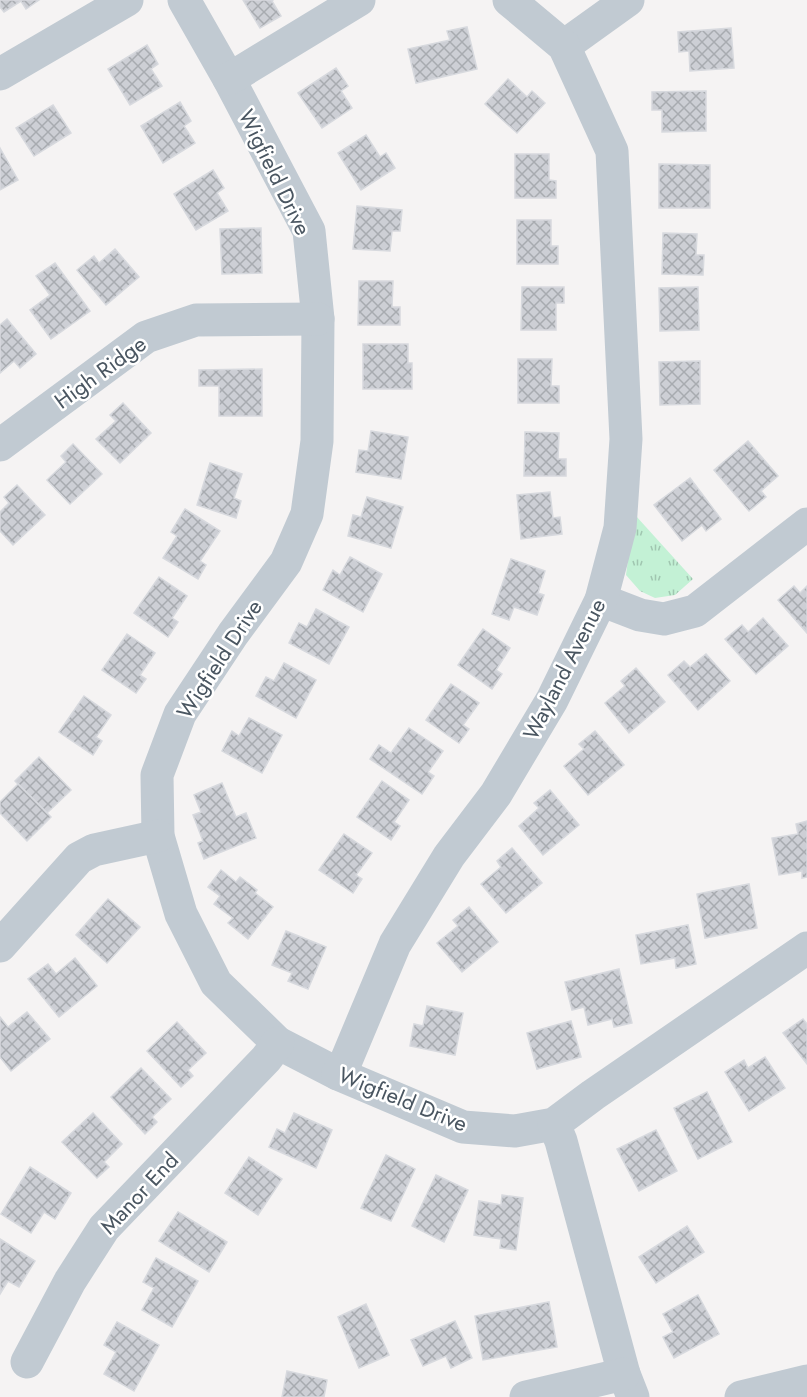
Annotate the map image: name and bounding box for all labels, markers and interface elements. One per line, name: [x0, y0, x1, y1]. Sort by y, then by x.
street label: Wigfield Drive: [231, 104, 319, 240]
street label: High Ridge: [47, 328, 153, 416]
street label: Wigfield Drive: [168, 593, 270, 725]
street label: Wayland Avenue: [515, 593, 613, 745]
street label: Wigfield Drive: [334, 1059, 472, 1139]
street label: Manor End: [92, 1145, 186, 1241]

